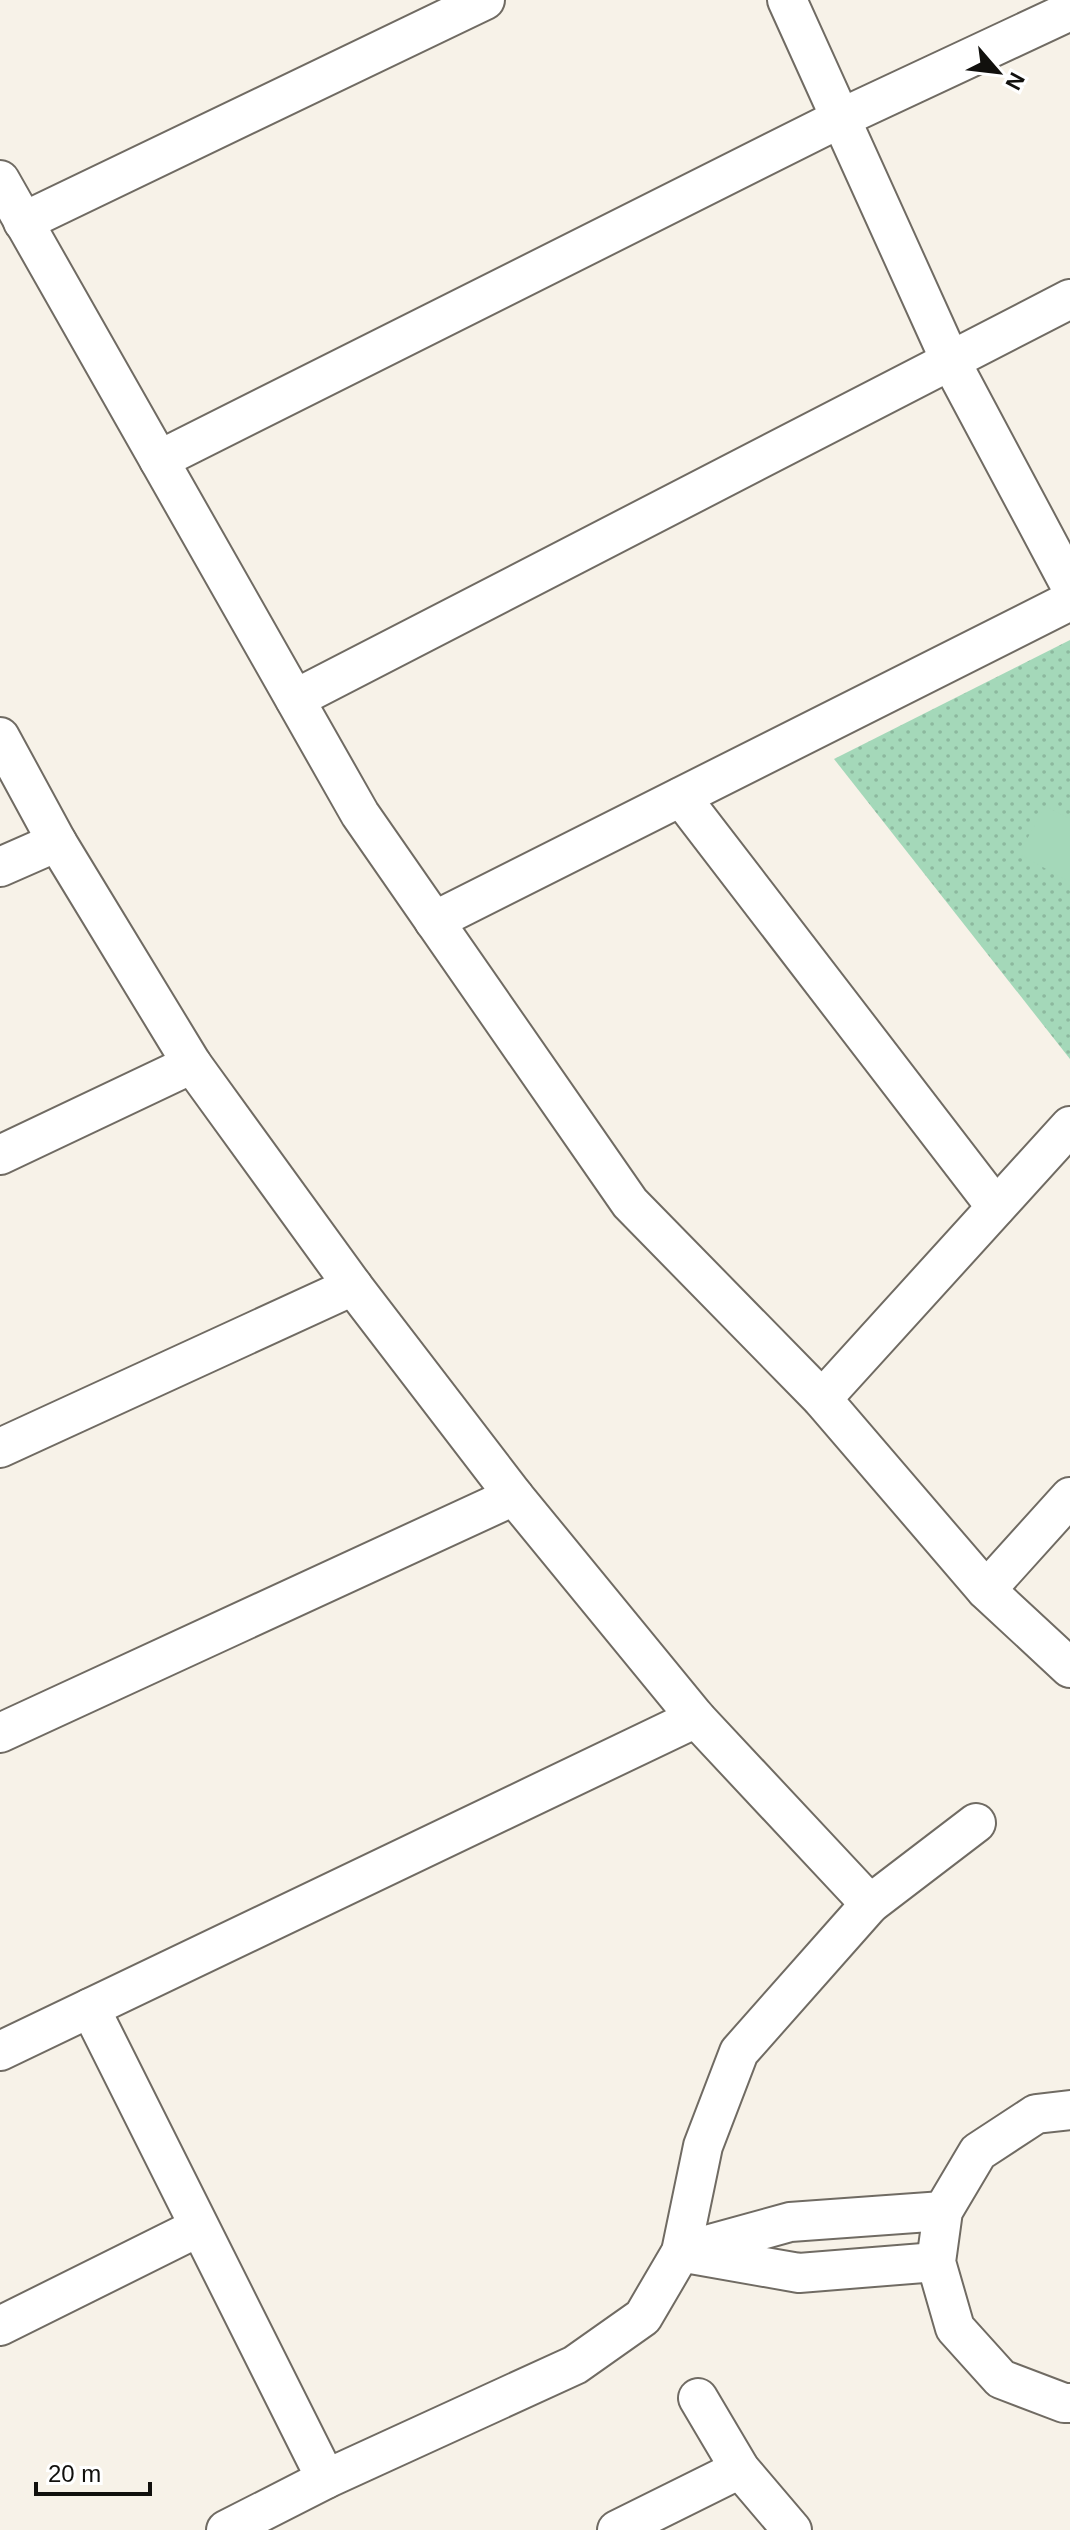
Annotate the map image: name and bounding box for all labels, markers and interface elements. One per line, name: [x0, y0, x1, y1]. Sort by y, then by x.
north arrow: [958, 32, 1038, 112]
text: N: [1000, 68, 1030, 94]
scale bar: [36, 2446, 150, 2496]
text: 20 m: [48, 2460, 101, 2487]

